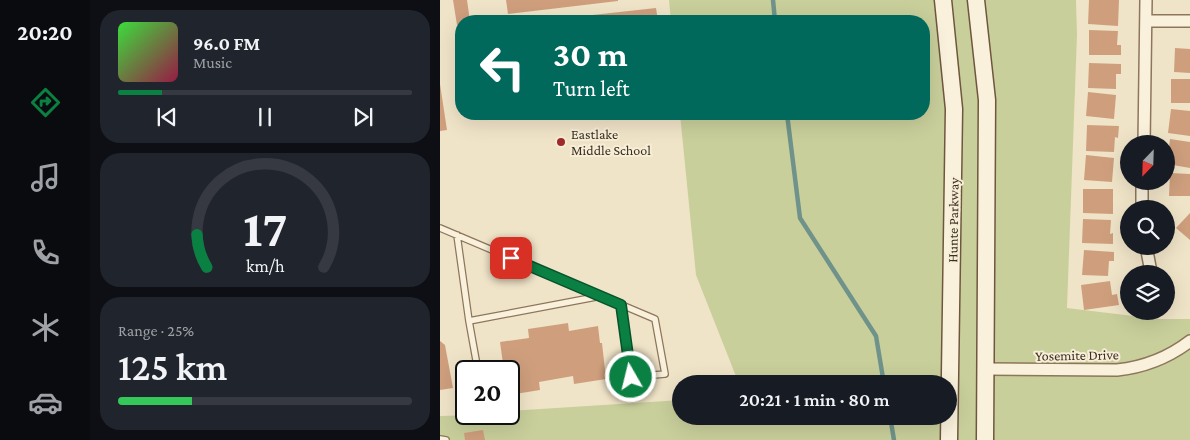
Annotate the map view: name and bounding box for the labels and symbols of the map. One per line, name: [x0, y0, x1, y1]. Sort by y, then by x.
place label: Eastlake Middle School: [571, 126, 651, 158]
north arrow: [1120, 135, 1175, 190]
marker: Eastlake Middle School: [555, 136, 567, 148]
street label: Hunte Parkway: [944, 177, 962, 263]
pin: [490, 237, 532, 279]
street label: Yosemite Drive: [1035, 346, 1119, 364]
position arrow: [604, 350, 656, 402]
speed limit sign: 20: [455, 360, 520, 425]

